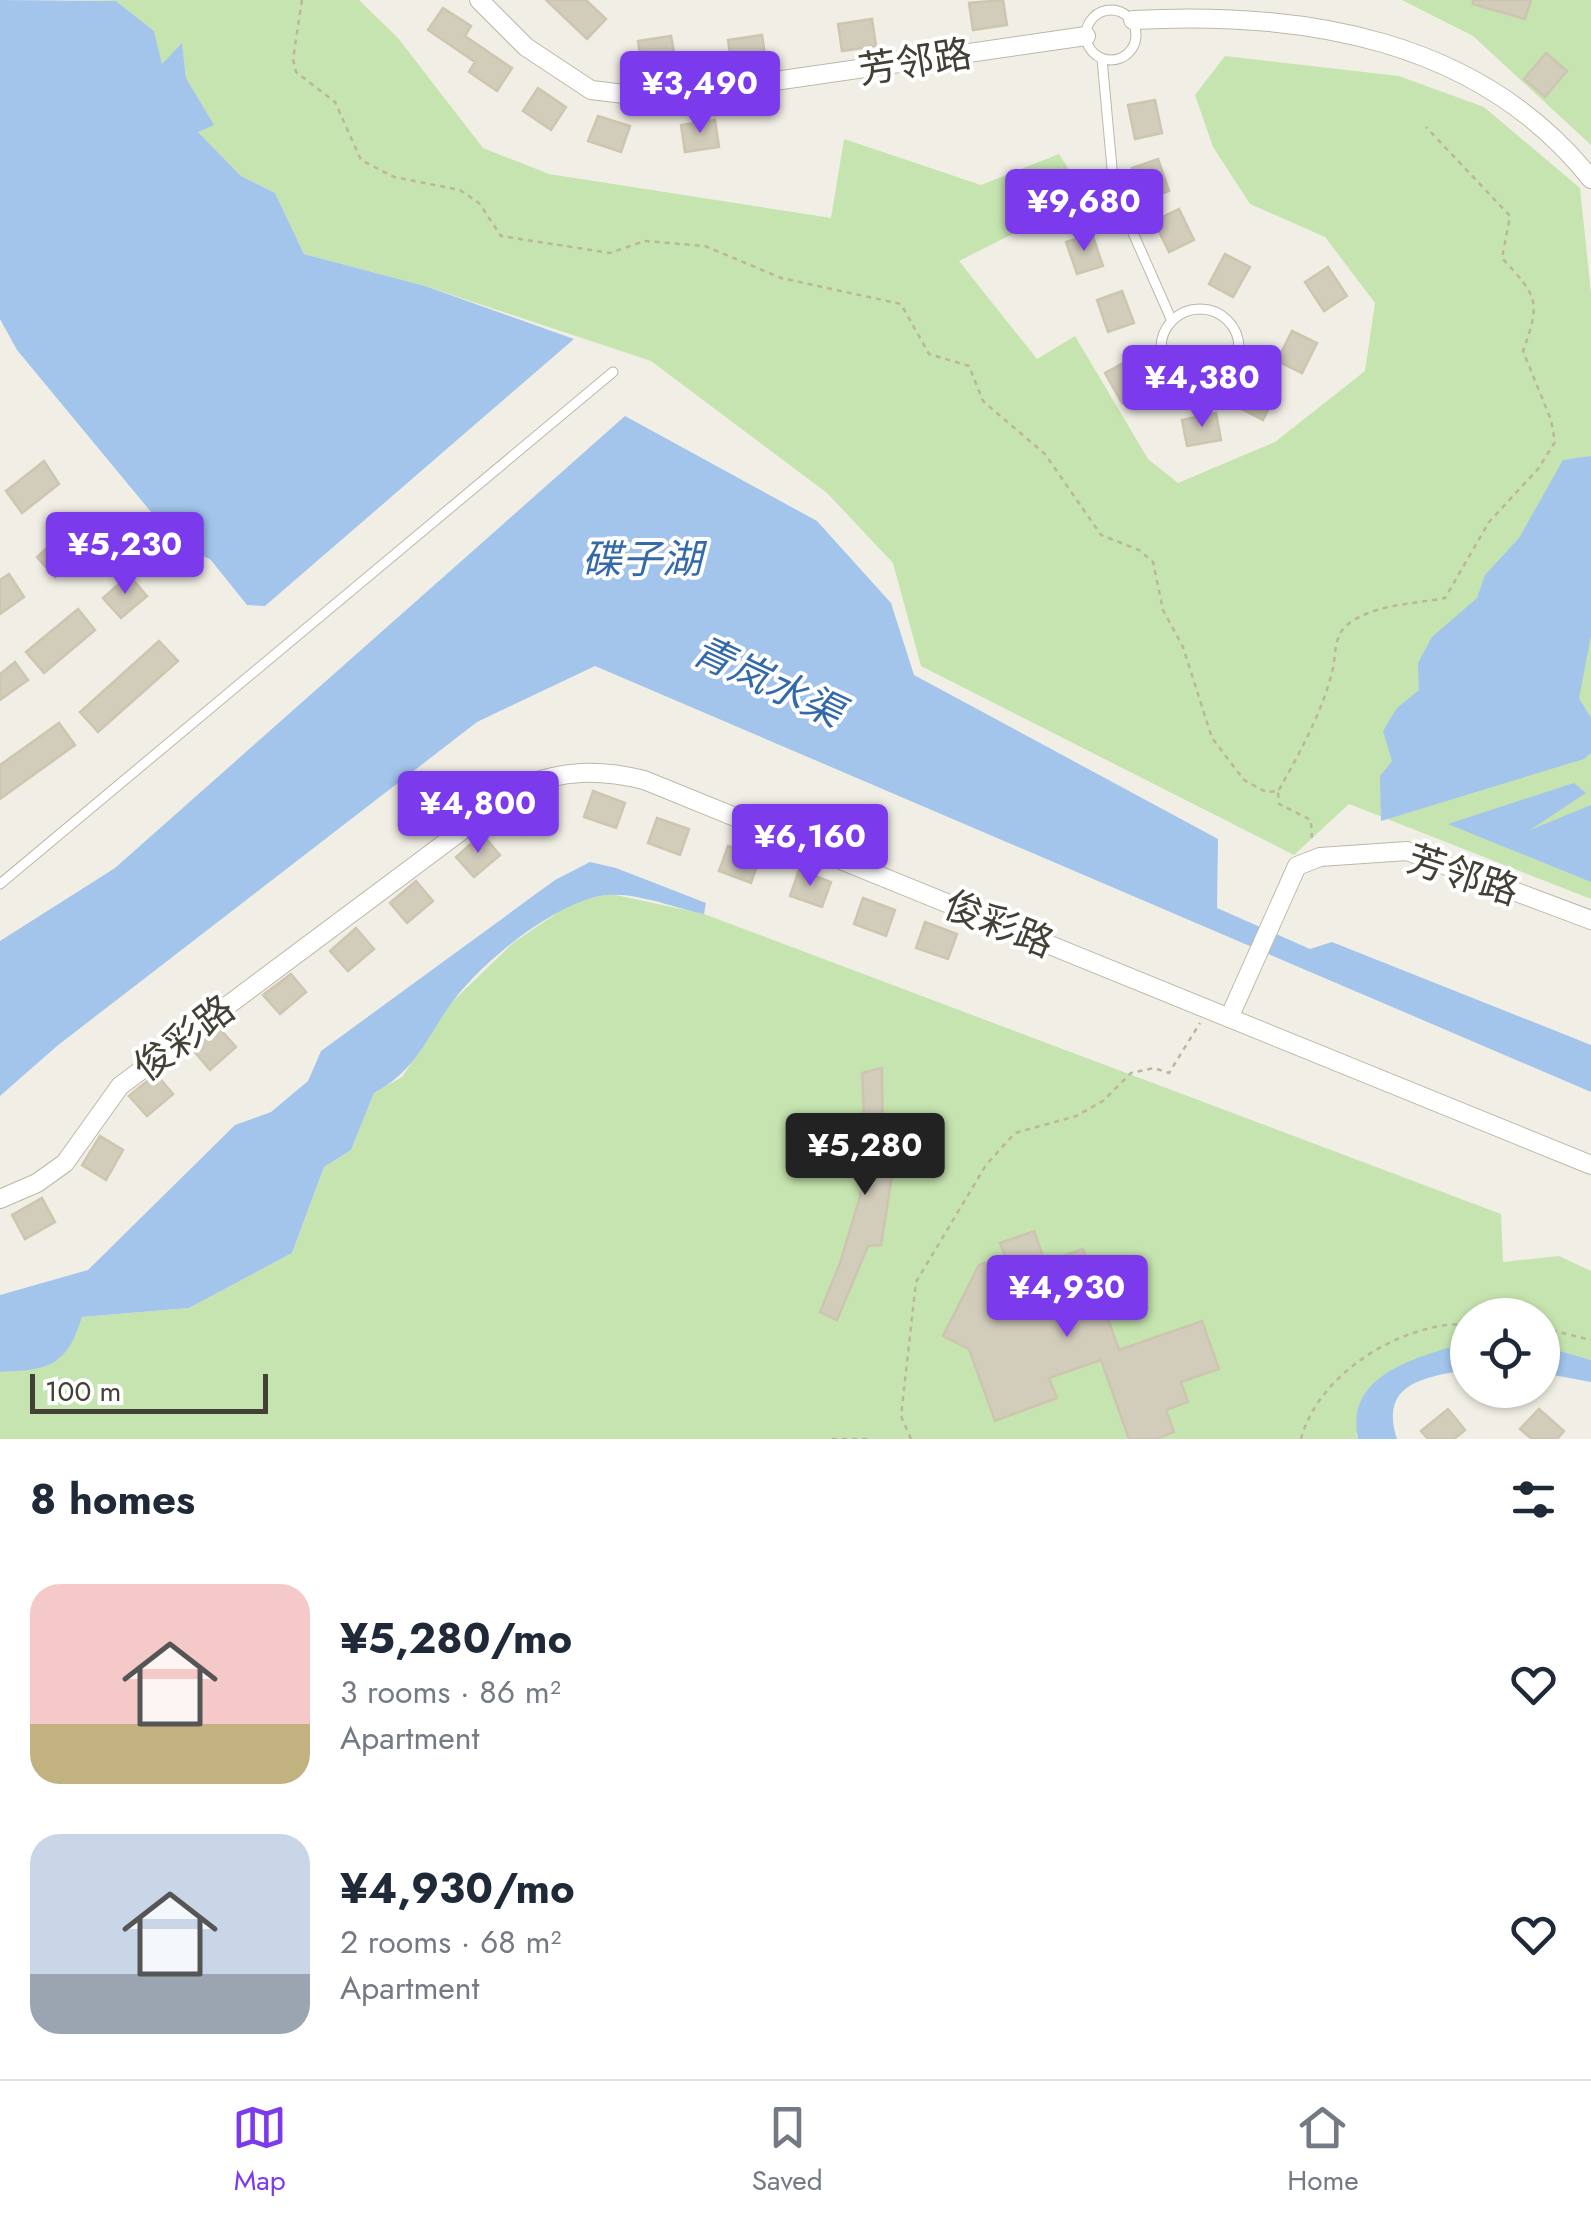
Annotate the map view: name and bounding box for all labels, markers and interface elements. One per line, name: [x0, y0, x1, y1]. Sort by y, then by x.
street label: 芳邻路: [854, 25, 976, 98]
pin: ¥3,490: [619, 51, 781, 136]
text: ¥3,490: [642, 60, 758, 106]
pin: ¥9,680: [1003, 169, 1165, 254]
text: ¥9,680: [1027, 178, 1141, 224]
pin: ¥4,380: [1121, 345, 1283, 430]
text: ¥4,380: [1144, 354, 1260, 400]
pin: ¥5,230: [44, 512, 206, 597]
text: ¥5,230: [68, 521, 182, 567]
water label: 碟子湖: [582, 530, 708, 588]
water label: 青岚水渠: [683, 621, 857, 743]
pin: ¥4,800: [397, 771, 559, 856]
text: ¥4,800: [420, 780, 536, 826]
pin: ¥6,160: [729, 804, 891, 889]
text: ¥6,160: [754, 813, 866, 859]
street label: 芳邻路: [1400, 831, 1526, 918]
street label: 俊彩路: [936, 877, 1062, 970]
street label: 俊彩路: [122, 981, 246, 1094]
pin: ¥5,280: [784, 1113, 946, 1198]
text: ¥5,280: [808, 1122, 922, 1168]
pin: ¥4,930: [986, 1255, 1148, 1340]
text: ¥4,930: [1009, 1264, 1125, 1310]
map controls: [1450, 1298, 1560, 1408]
button: locate: [1450, 1298, 1560, 1408]
scale bar: [30, 1369, 268, 1414]
text: 100 m: [45, 1371, 121, 1412]
text: 8 homes: [30, 1469, 195, 1530]
icon: filters: [1506, 1472, 1561, 1527]
text: ¥5,280/mo: [340, 1608, 572, 1669]
icon: home: [110, 1624, 230, 1744]
icon: heart: [1506, 1657, 1561, 1712]
text: 3 rooms · 86 m²: [340, 1669, 561, 1715]
text: Apartment: [340, 1715, 479, 1761]
text: ¥4,930/mo: [340, 1858, 575, 1919]
icon: home: [110, 1874, 230, 1994]
icon: heart: [1506, 1907, 1561, 1962]
text: 2 rooms · 68 m²: [340, 1919, 561, 1965]
text: Apartment: [340, 1965, 479, 2011]
tab: Map: [232, 2100, 287, 2201]
tab: Saved: [752, 2100, 823, 2201]
tab: Home: [1287, 2100, 1359, 2201]

